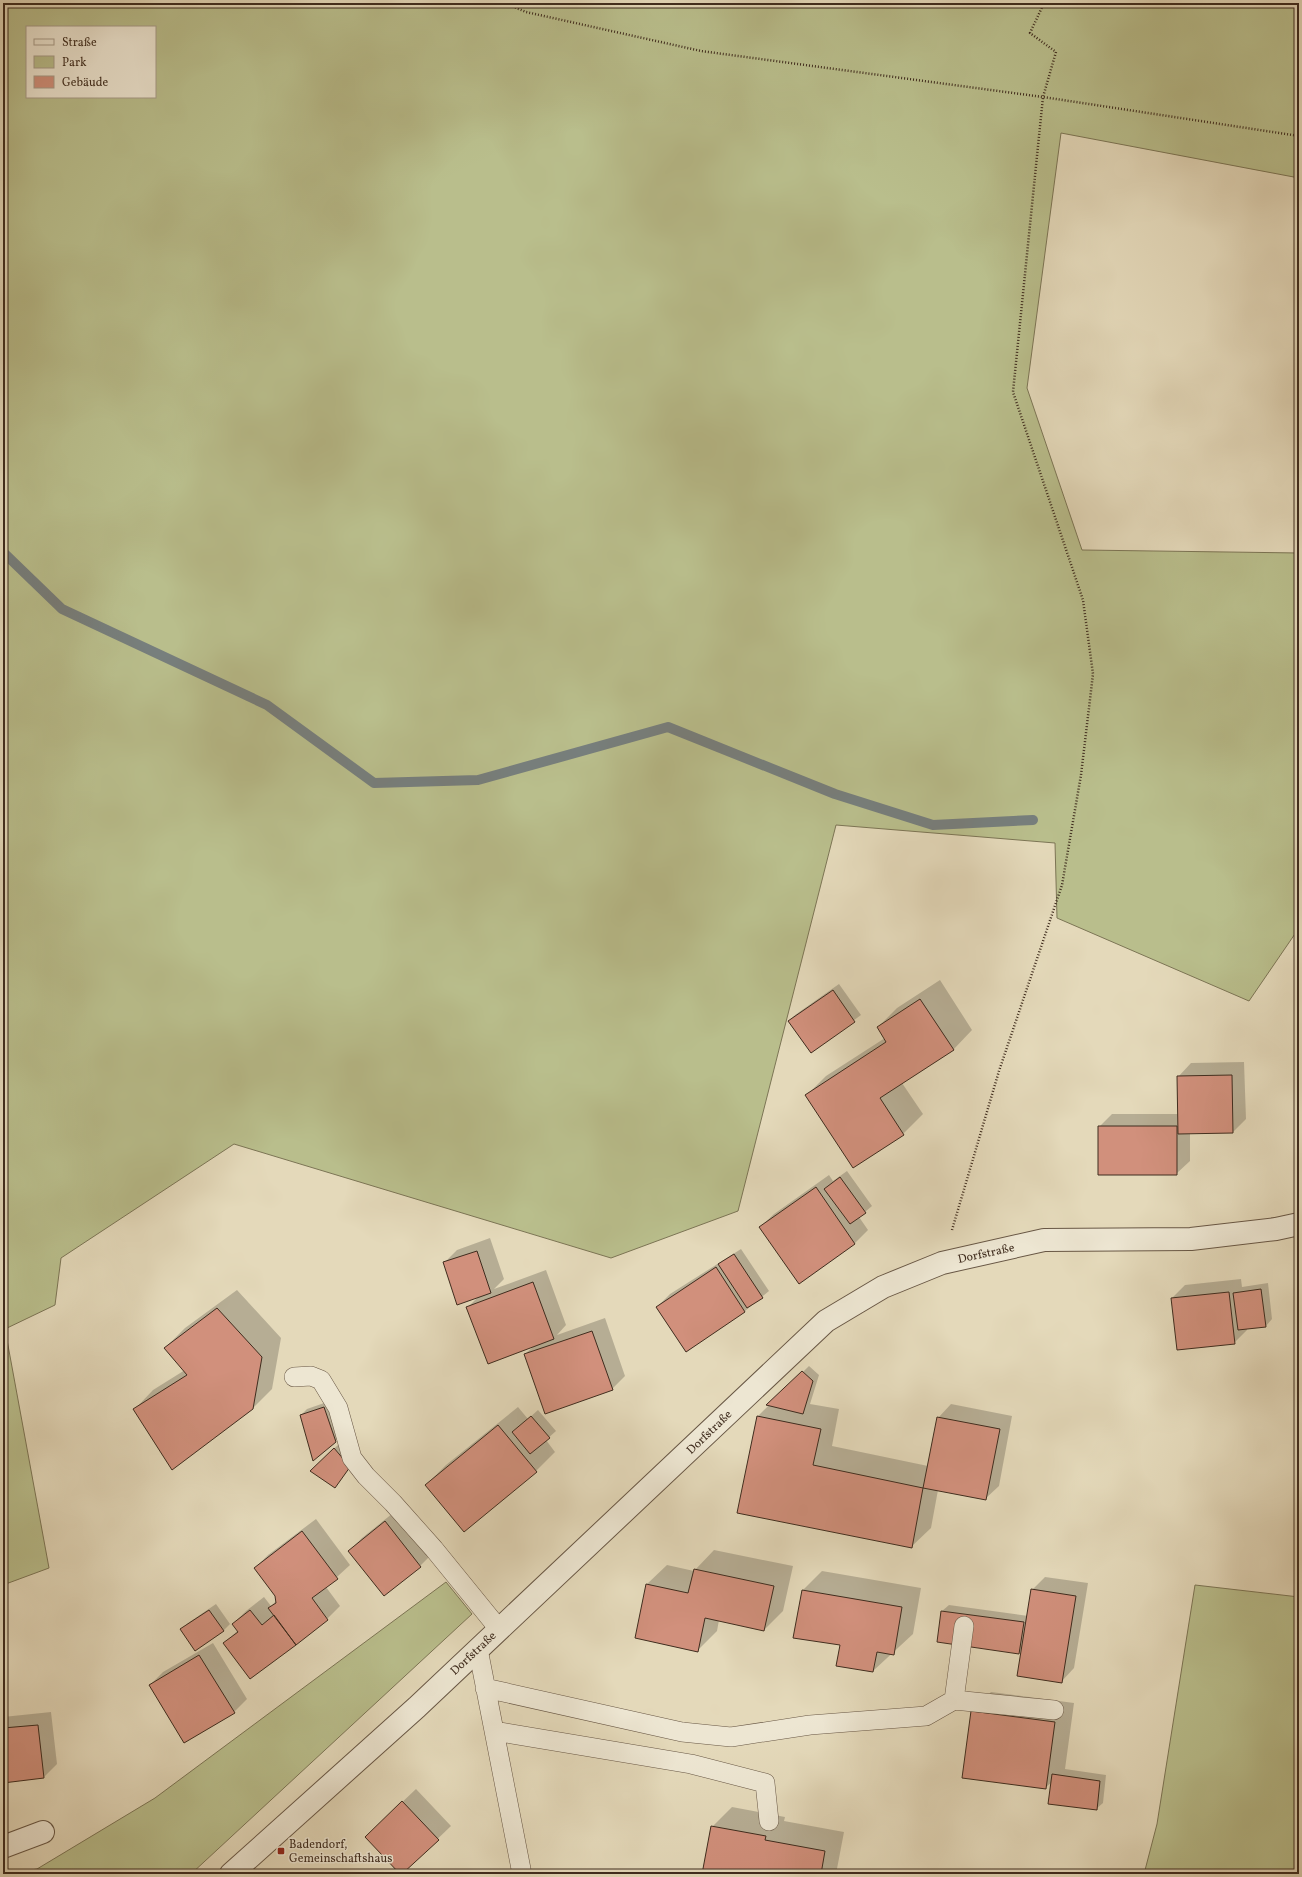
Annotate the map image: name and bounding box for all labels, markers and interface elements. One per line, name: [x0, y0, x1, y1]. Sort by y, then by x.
legend: [26, 26, 156, 98]
text: Straße: [62, 35, 97, 51]
text: Park: [62, 55, 87, 71]
text: Gebäude: [62, 75, 109, 91]
street label: Dorfstraße: [956, 1240, 1016, 1268]
street label: Dorfstraße: [683, 1407, 736, 1458]
street label: Dorfstraße: [447, 1628, 500, 1679]
place label: Badendorf, Gemeinschaftshaus: [289, 1837, 392, 1867]
marker: Badendorf, Gemeinschaftshaus: [276, 1846, 286, 1856]

